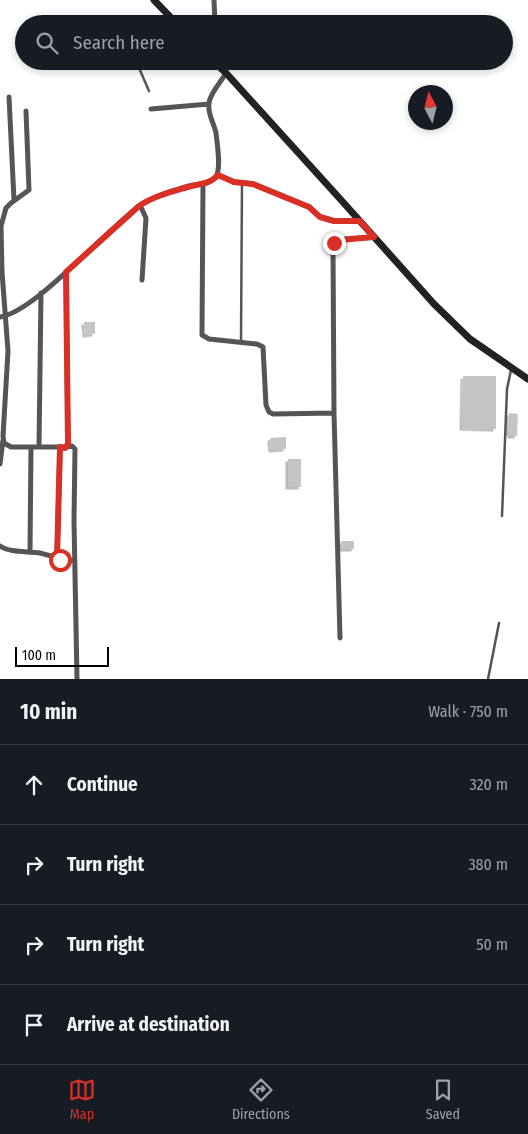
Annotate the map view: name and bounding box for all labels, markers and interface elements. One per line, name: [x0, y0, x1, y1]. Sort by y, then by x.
search box: [15, 15, 513, 70]
icon: search: [33, 29, 61, 57]
text: Search here: [73, 31, 165, 54]
north arrow: [408, 85, 453, 130]
route end: [323, 232, 346, 255]
route start: [49, 549, 72, 572]
scale bar: [15, 644, 109, 667]
text: 100 m: [22, 647, 56, 664]
text: 10 min: [20, 699, 77, 725]
text: Walk · 750 m: [428, 702, 508, 721]
icon: ahead: [20, 771, 48, 799]
text: Continue: [67, 773, 138, 796]
text: 320 m: [469, 775, 508, 794]
icon: right: [20, 851, 48, 879]
text: Turn right: [67, 853, 144, 876]
text: 380 m: [468, 855, 508, 874]
icon: right: [20, 931, 48, 959]
text: Turn right: [67, 933, 144, 956]
text: 50 m: [476, 935, 508, 954]
icon: arrive: [20, 1011, 48, 1039]
text: Arrive at destination: [67, 1013, 230, 1036]
tab: Map: [68, 1076, 96, 1123]
tab: Directions: [232, 1076, 290, 1123]
tab: Saved: [426, 1076, 460, 1123]

